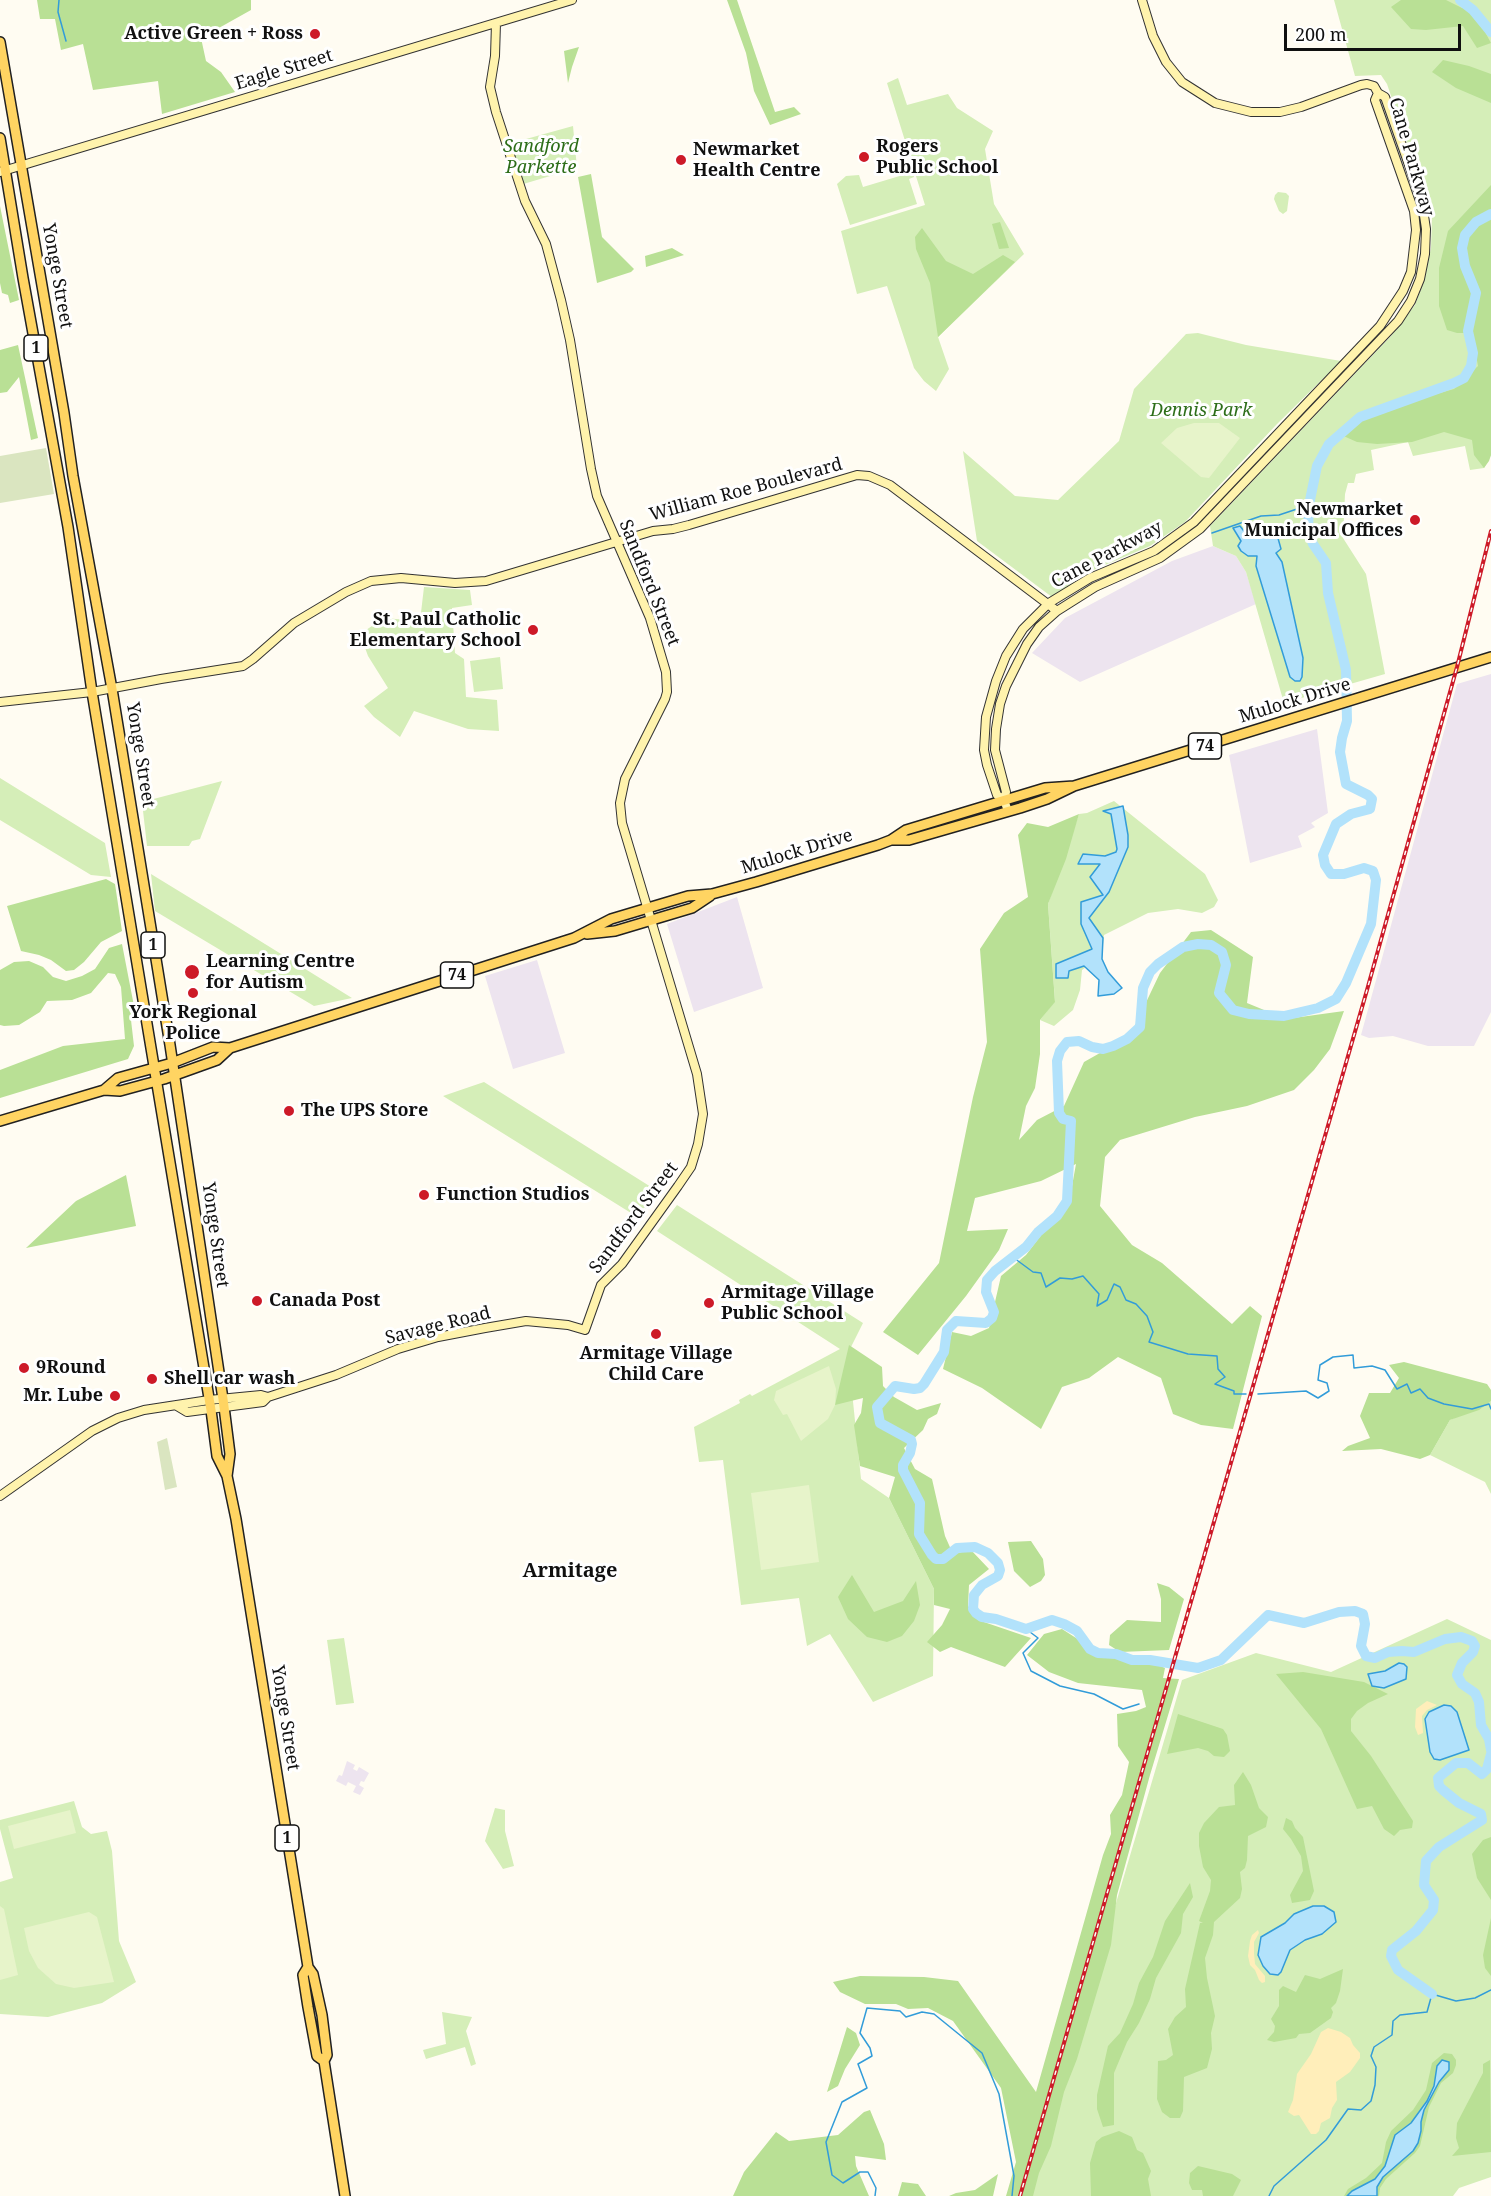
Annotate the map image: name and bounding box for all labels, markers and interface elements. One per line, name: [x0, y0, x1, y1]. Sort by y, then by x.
scale bar: [1287, 12, 1464, 50]
text: 200 m: [1295, 22, 1347, 46]
place label: Active Green + Ross: [124, 23, 303, 45]
marker: Active Green + Ross: [308, 27, 322, 41]
street label: Eagle Street: [232, 45, 336, 95]
street label: Cane Parkway: [1384, 95, 1438, 219]
park label: Sandford Parkette: [503, 136, 579, 178]
place label: Rogers Public School: [876, 136, 998, 178]
place label: Newmarket Health Centre: [693, 139, 820, 182]
marker: Rogers Public School: [857, 150, 871, 164]
marker: Newmarket Health Centre: [674, 153, 688, 167]
street label: Yonge Street: [37, 222, 77, 330]
road number: 1: [24, 335, 48, 361]
park label: Dennis Park: [1150, 400, 1252, 422]
street label: William Roe Boulevard: [647, 454, 845, 526]
place label: Newmarket Municipal Offices: [1244, 499, 1403, 542]
marker: Newmarket Municipal Offices: [1408, 513, 1422, 527]
street label: Sandford Street: [614, 517, 684, 649]
street label: Cane Parkway: [1048, 517, 1166, 593]
place label: St. Paul Catholic Elementary School: [350, 609, 521, 652]
marker: St. Paul Catholic Elementary School: [526, 623, 540, 637]
street label: Mulock Drive: [1237, 674, 1353, 728]
street label: Yonge Street: [121, 701, 159, 809]
road number: 74: [1188, 733, 1222, 759]
street label: Mulock Drive: [739, 825, 855, 879]
road number: 1: [141, 932, 165, 958]
place label: Learning Centre for Autism: [206, 951, 355, 994]
road number: 74: [440, 962, 474, 988]
marker: Learning Centre for Autism: [183, 963, 201, 981]
marker: York Regional Police: [186, 986, 200, 1000]
place label: York Regional Police: [129, 1002, 257, 1044]
place label: The UPS Store: [301, 1100, 428, 1122]
marker: The UPS Store: [282, 1104, 296, 1118]
street label: Sandford Street: [585, 1158, 683, 1278]
street label: Yonge Street: [197, 1181, 233, 1289]
place label: Function Studios: [436, 1184, 589, 1206]
marker: Function Studios: [417, 1188, 431, 1202]
place label: Armitage Village Public School: [721, 1282, 874, 1324]
place label: Canada Post: [269, 1290, 380, 1312]
marker: Canada Post: [250, 1294, 264, 1308]
marker: Armitage Village Public School: [702, 1296, 716, 1310]
street label: Savage Road: [383, 1302, 493, 1350]
marker: Armitage Village Child Care: [649, 1327, 663, 1341]
place label: Armitage Village Child Care: [580, 1343, 732, 1386]
place label: 9Round: [36, 1357, 106, 1379]
marker: 9Round: [17, 1361, 31, 1375]
place label: Shell car wash: [164, 1368, 295, 1390]
marker: Shell car wash: [145, 1372, 159, 1386]
place label: Mr. Lube: [23, 1385, 103, 1407]
marker: Mr. Lube: [108, 1389, 122, 1403]
district label: Armitage: [522, 1559, 618, 1583]
street label: Yonge Street: [266, 1664, 304, 1772]
road number: 1: [275, 1825, 299, 1851]

